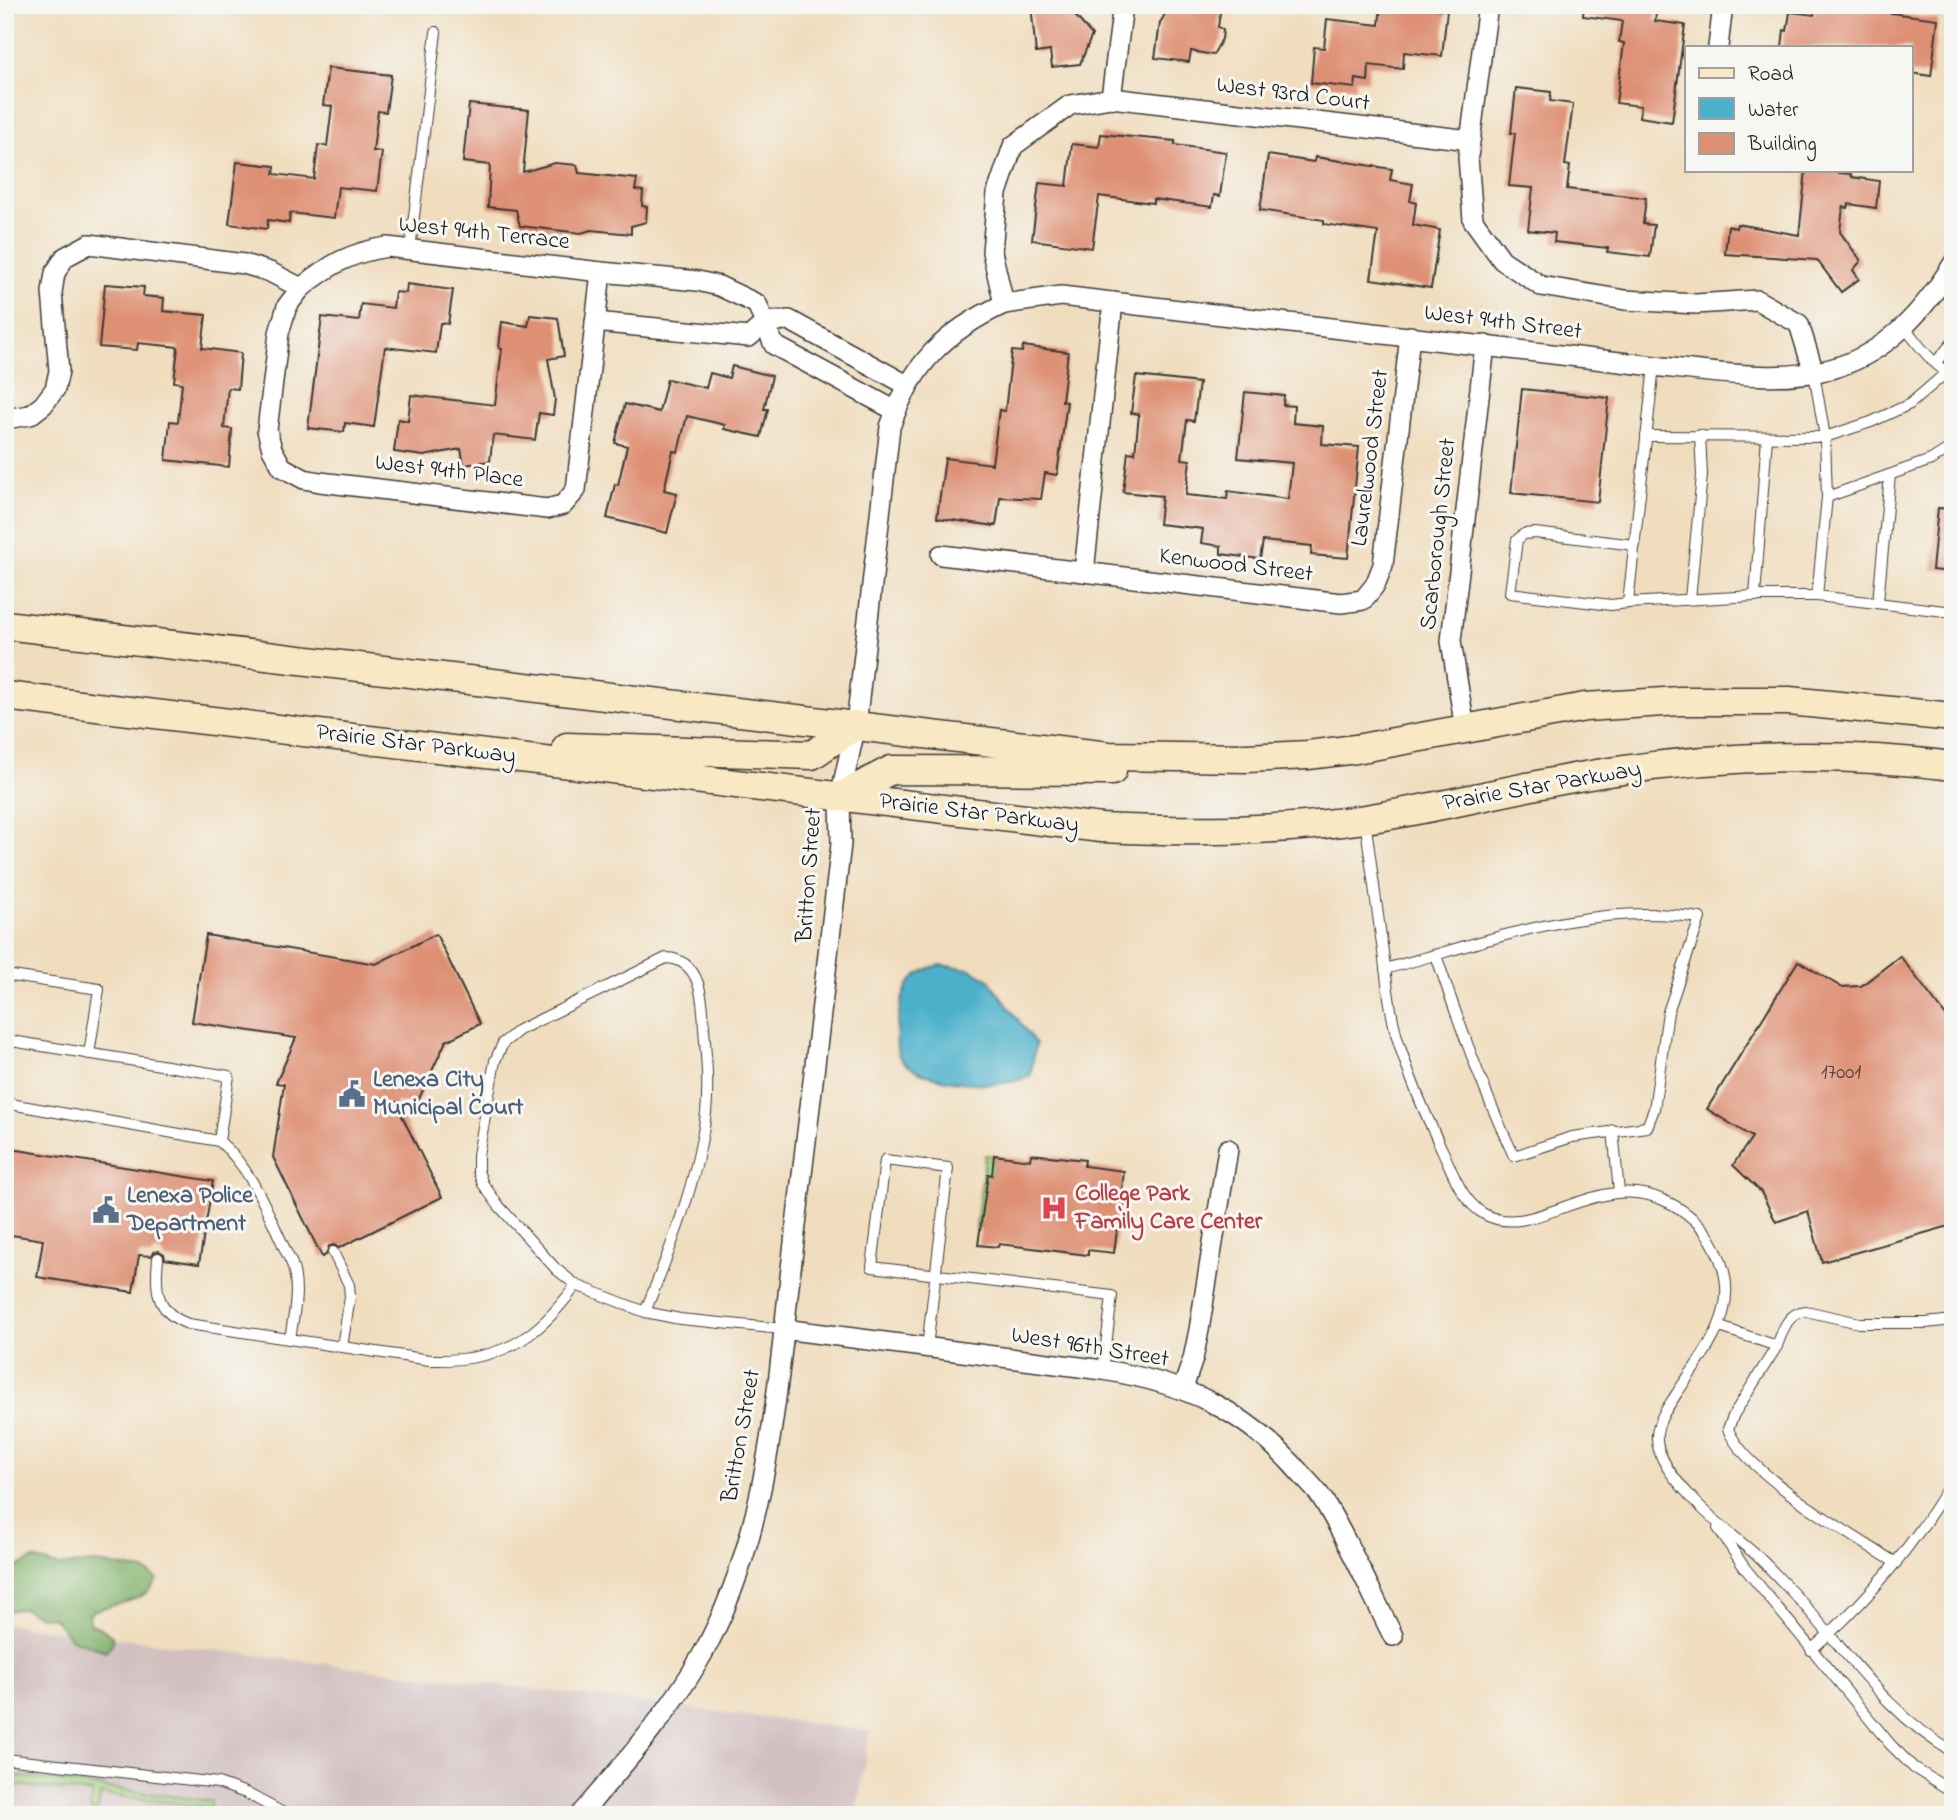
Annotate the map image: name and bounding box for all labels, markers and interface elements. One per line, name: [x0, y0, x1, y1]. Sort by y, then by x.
legend: [1685, 46, 1912, 172]
text: Road: [1748, 60, 1794, 90]
street label: West 93rd Court: [1214, 68, 1372, 122]
text: Water: [1748, 96, 1799, 126]
text: Building: [1747, 130, 1817, 162]
street label: West 94th Terrace: [397, 208, 572, 260]
street label: West 94th Street: [1422, 296, 1584, 350]
street label: Laurelwood Street: [1343, 367, 1399, 549]
street label: Scarborough Street: [1412, 436, 1466, 632]
street label: West 94th Place: [373, 446, 525, 498]
street label: Kenwood Street: [1157, 539, 1315, 593]
street label: Prairie Star Parkway: [314, 715, 518, 776]
street label: Prairie Star Parkway: [1440, 752, 1644, 823]
street label: Prairie Star Parkway: [877, 784, 1081, 845]
street label: Britton Street: [788, 807, 832, 944]
house number: 17001: [1821, 1058, 1861, 1088]
place label: Lenexa City Municipal Court: [373, 1063, 524, 1126]
public building icon: Lenexa City Municipal Court: [337, 1079, 367, 1109]
place label: College Park Family Care Center: [1074, 1177, 1263, 1241]
place label: Lenexa Police Department: [126, 1179, 254, 1242]
hospital icon: College Park Family Care Center: [1039, 1193, 1069, 1223]
public building icon: Lenexa Police Department: [91, 1195, 121, 1225]
street label: West 96th Street: [1009, 1318, 1171, 1378]
street label: Britton Street: [713, 1367, 771, 1506]

